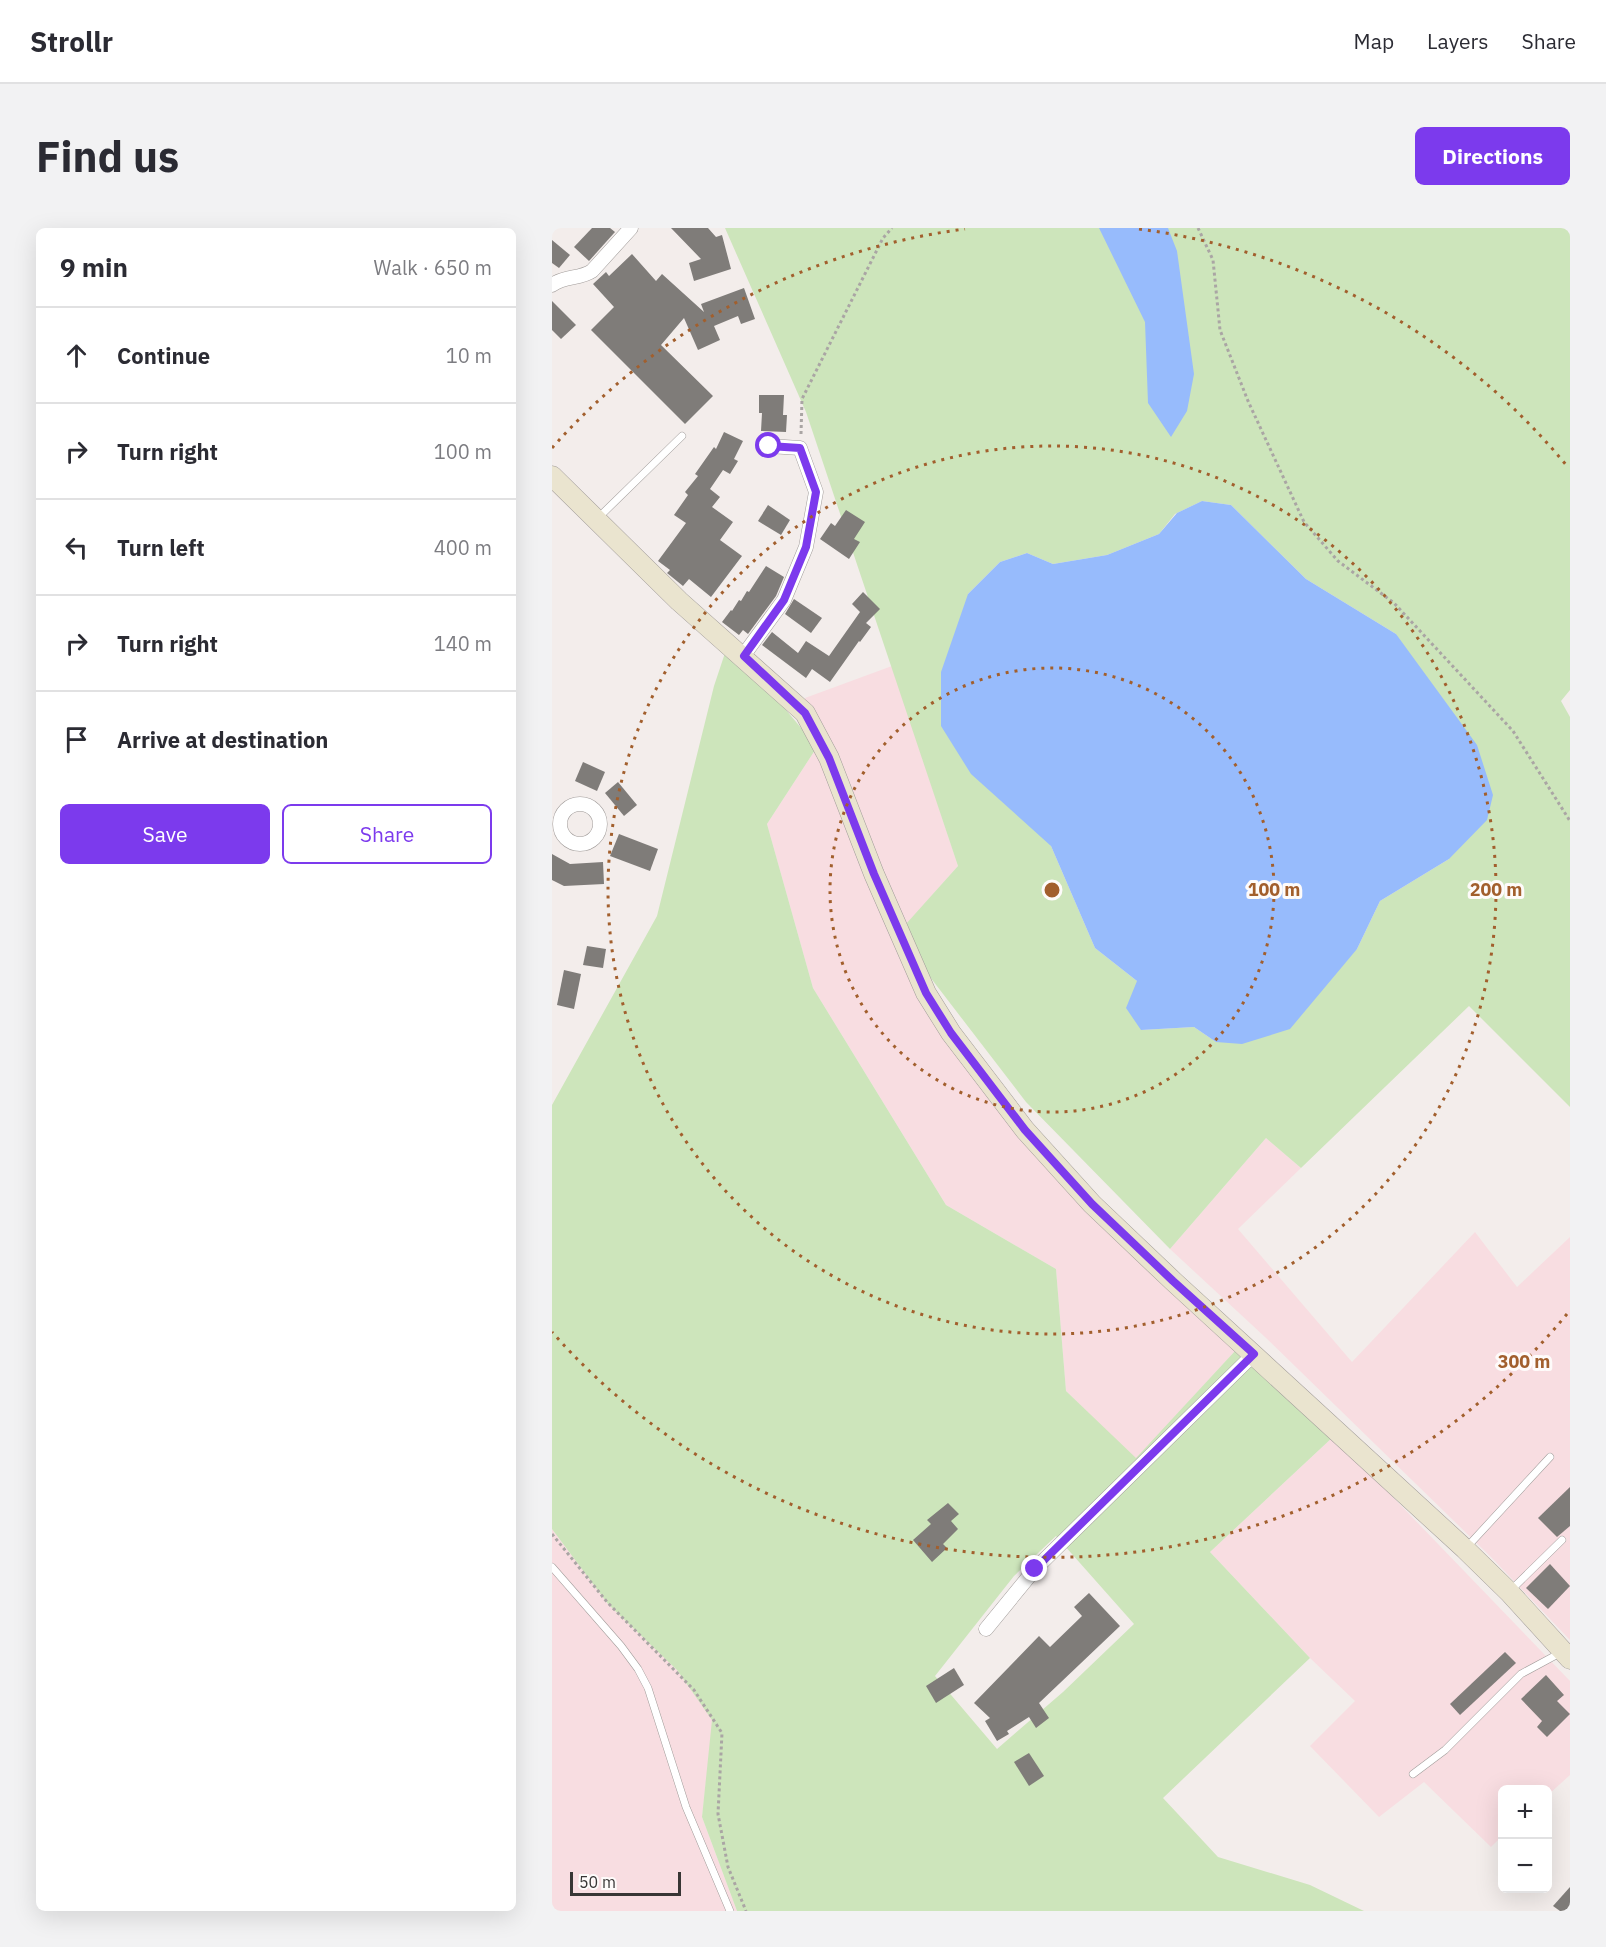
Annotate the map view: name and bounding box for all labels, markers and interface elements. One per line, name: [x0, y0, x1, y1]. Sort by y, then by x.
text: Strollr: [30, 23, 113, 60]
text: Map: [1354, 27, 1394, 55]
text: Layers: [1427, 27, 1489, 55]
text: Share: [1522, 27, 1576, 55]
button: Directions: [1415, 127, 1570, 185]
text: Find us: [36, 129, 179, 184]
text: 9 min: [60, 250, 128, 284]
text: Walk · 650 m: [374, 254, 492, 281]
icon: ahead: [60, 339, 93, 372]
text: Continue: [117, 341, 210, 370]
text: 10 m: [446, 342, 492, 369]
route start: [755, 432, 781, 458]
icon: right: [60, 435, 93, 468]
text: Turn right: [117, 437, 218, 466]
text: 100 m: [434, 438, 492, 465]
icon: left: [60, 531, 93, 564]
text: Turn left: [117, 533, 205, 562]
text: 400 m: [434, 534, 492, 561]
icon: right: [60, 627, 93, 660]
text: Turn right: [117, 629, 218, 658]
text: 140 m: [434, 630, 492, 657]
icon: arrive: [60, 723, 93, 756]
text: Arrive at destination: [117, 725, 328, 754]
button: Save: [60, 804, 270, 864]
button: Share: [282, 804, 492, 864]
text: 100 m: [1248, 878, 1300, 901]
text: 200 m: [1470, 878, 1522, 901]
centre of rings: [1042, 880, 1062, 900]
text: 300 m: [1498, 1350, 1550, 1373]
route end: [1021, 1555, 1047, 1581]
map controls: [1498, 1785, 1552, 1893]
button: +: [1498, 1785, 1552, 1839]
button: −: [1498, 1839, 1552, 1893]
scale bar: [570, 1869, 681, 1896]
text: 50 m: [579, 1872, 616, 1892]

